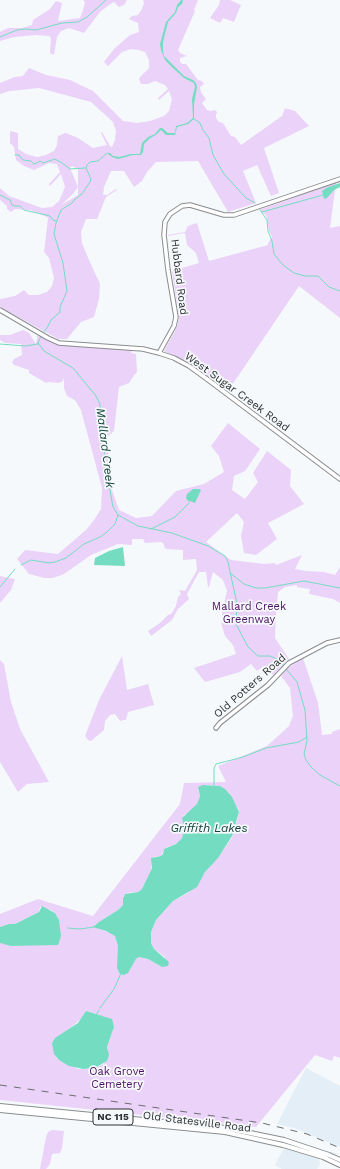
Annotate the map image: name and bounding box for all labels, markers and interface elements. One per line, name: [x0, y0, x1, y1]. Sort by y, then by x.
street label: Hubbard Road: [168, 238, 190, 316]
street label: West Sugar Creek Road: [182, 350, 292, 434]
water label: Mallard Creek: [93, 407, 117, 489]
park label: Mallard Creek Greenway: [212, 600, 286, 626]
street label: Old Potters Road: [211, 651, 289, 721]
water label: Griffith Lakes: [170, 821, 248, 835]
park label: Oak Grove Cemetery: [89, 1065, 145, 1091]
road number: NC 115: [93, 1109, 133, 1125]
street label: Old Statesville Road: [142, 1109, 252, 1135]

